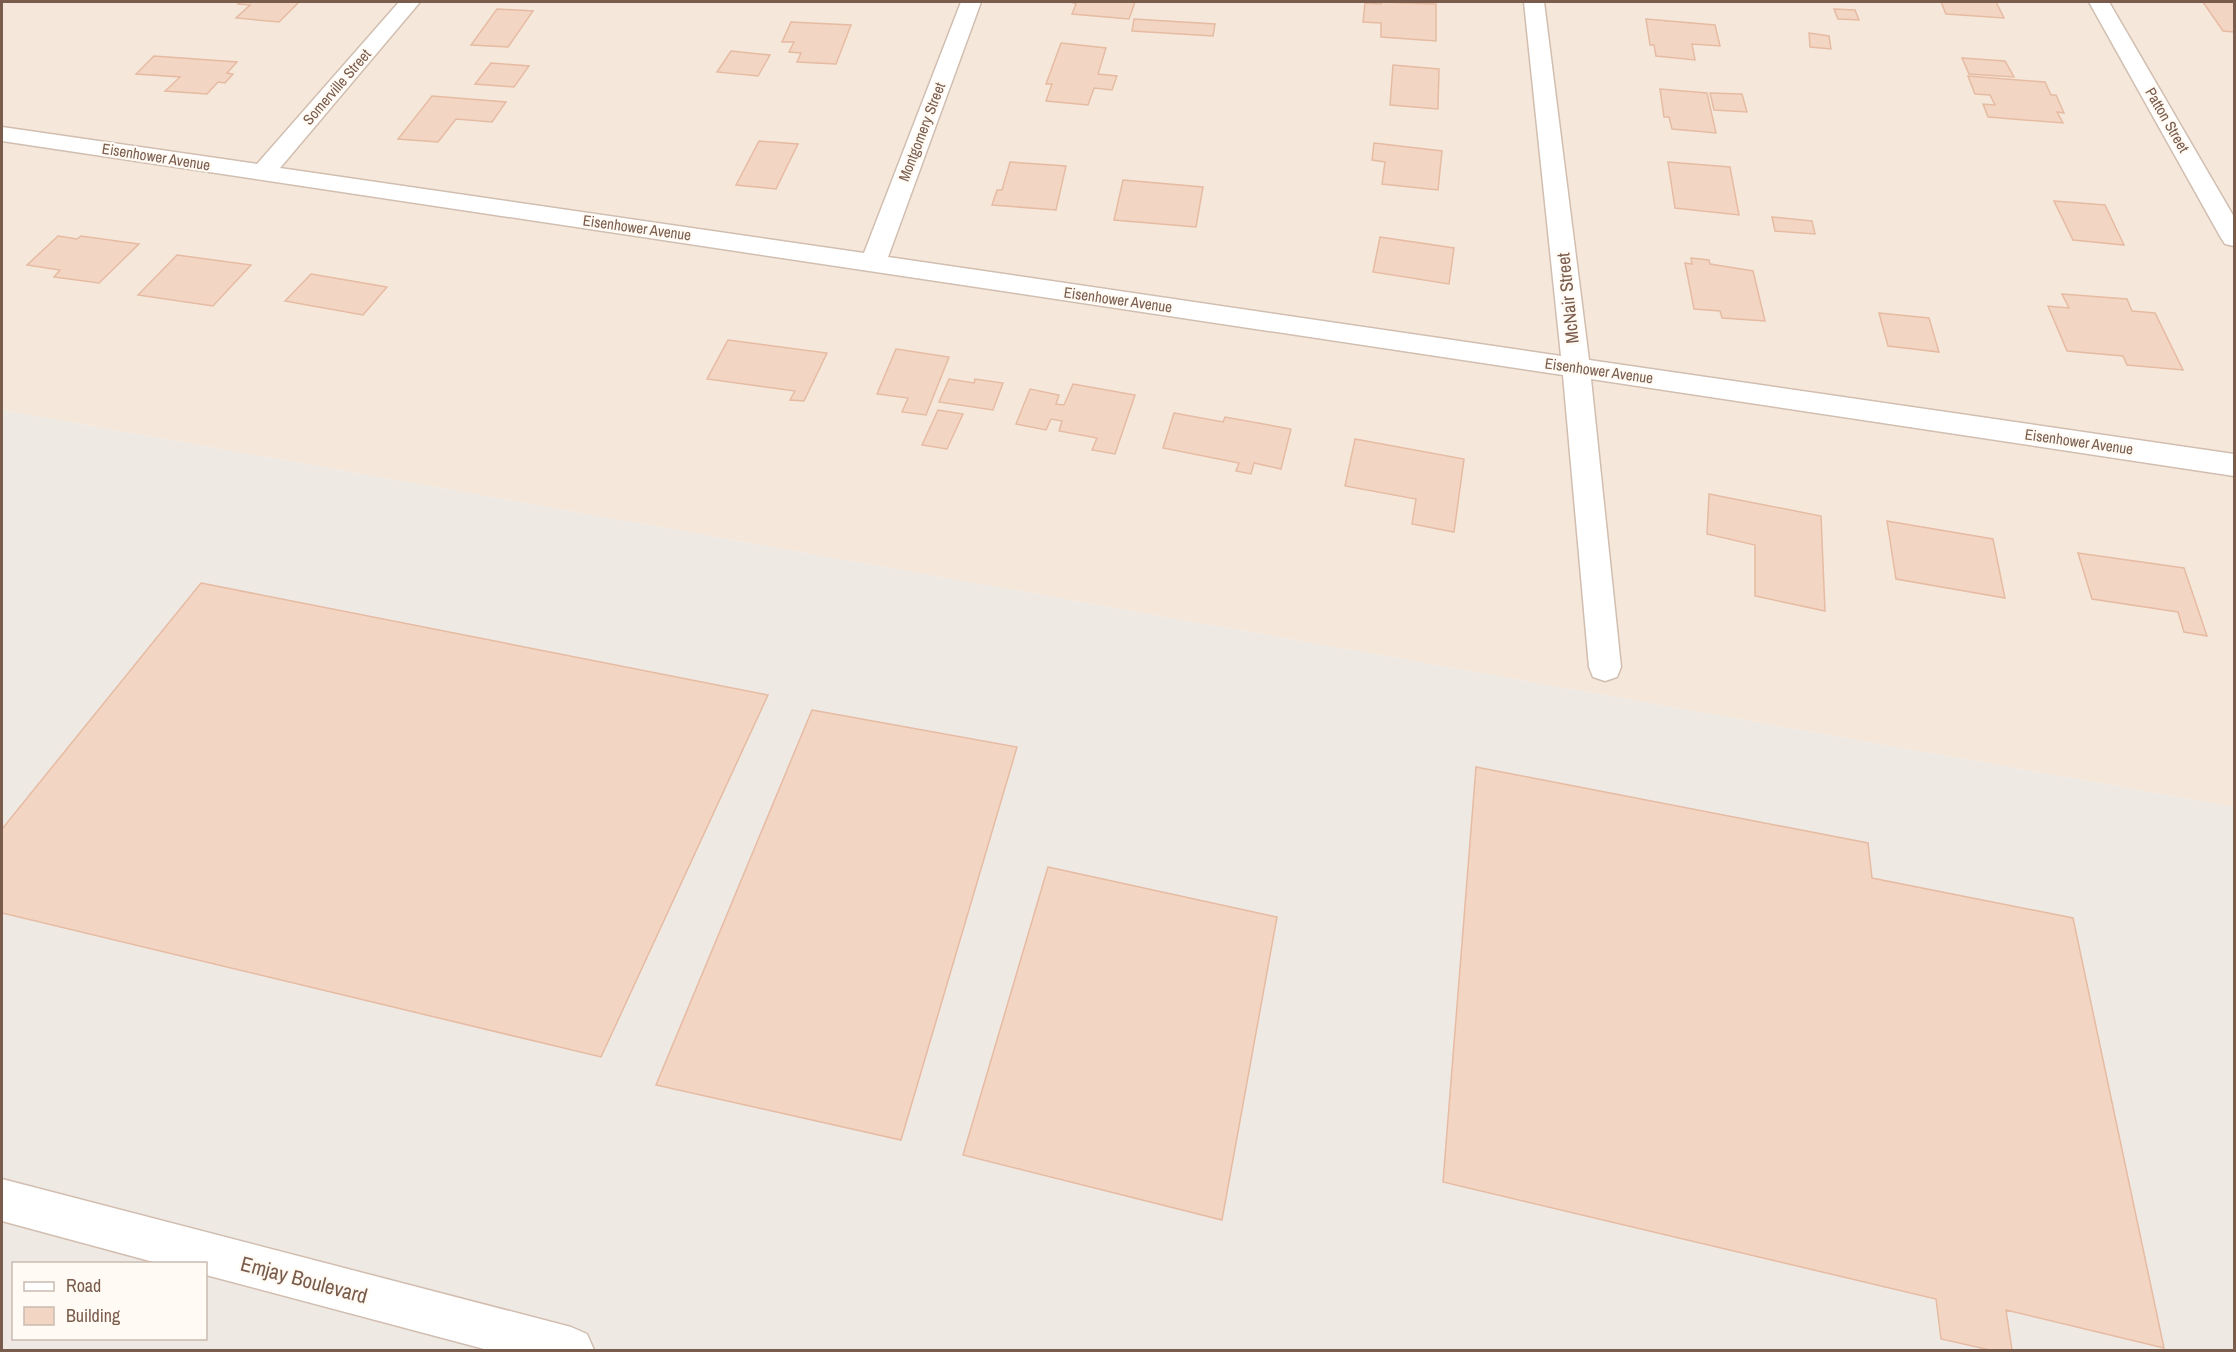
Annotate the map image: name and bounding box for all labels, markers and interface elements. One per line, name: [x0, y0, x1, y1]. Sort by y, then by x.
street label: Somerville Street: [298, 44, 376, 129]
street label: Montgomery Street: [893, 79, 950, 184]
street label: Patton Street: [2140, 83, 2195, 157]
street label: Eisenhower Avenue: [101, 138, 212, 175]
street label: Eisenhower Avenue: [582, 210, 693, 246]
street label: McNair Street: [1550, 251, 1585, 345]
street label: Eisenhower Avenue: [1063, 282, 1174, 318]
street label: Eisenhower Avenue: [1544, 353, 1655, 389]
street label: Eisenhower Avenue: [2024, 424, 2135, 460]
street label: Emjay Boulevard: [238, 1249, 371, 1310]
legend: [12, 1262, 207, 1340]
text: Road: [66, 1273, 101, 1298]
text: Building: [66, 1303, 121, 1328]

